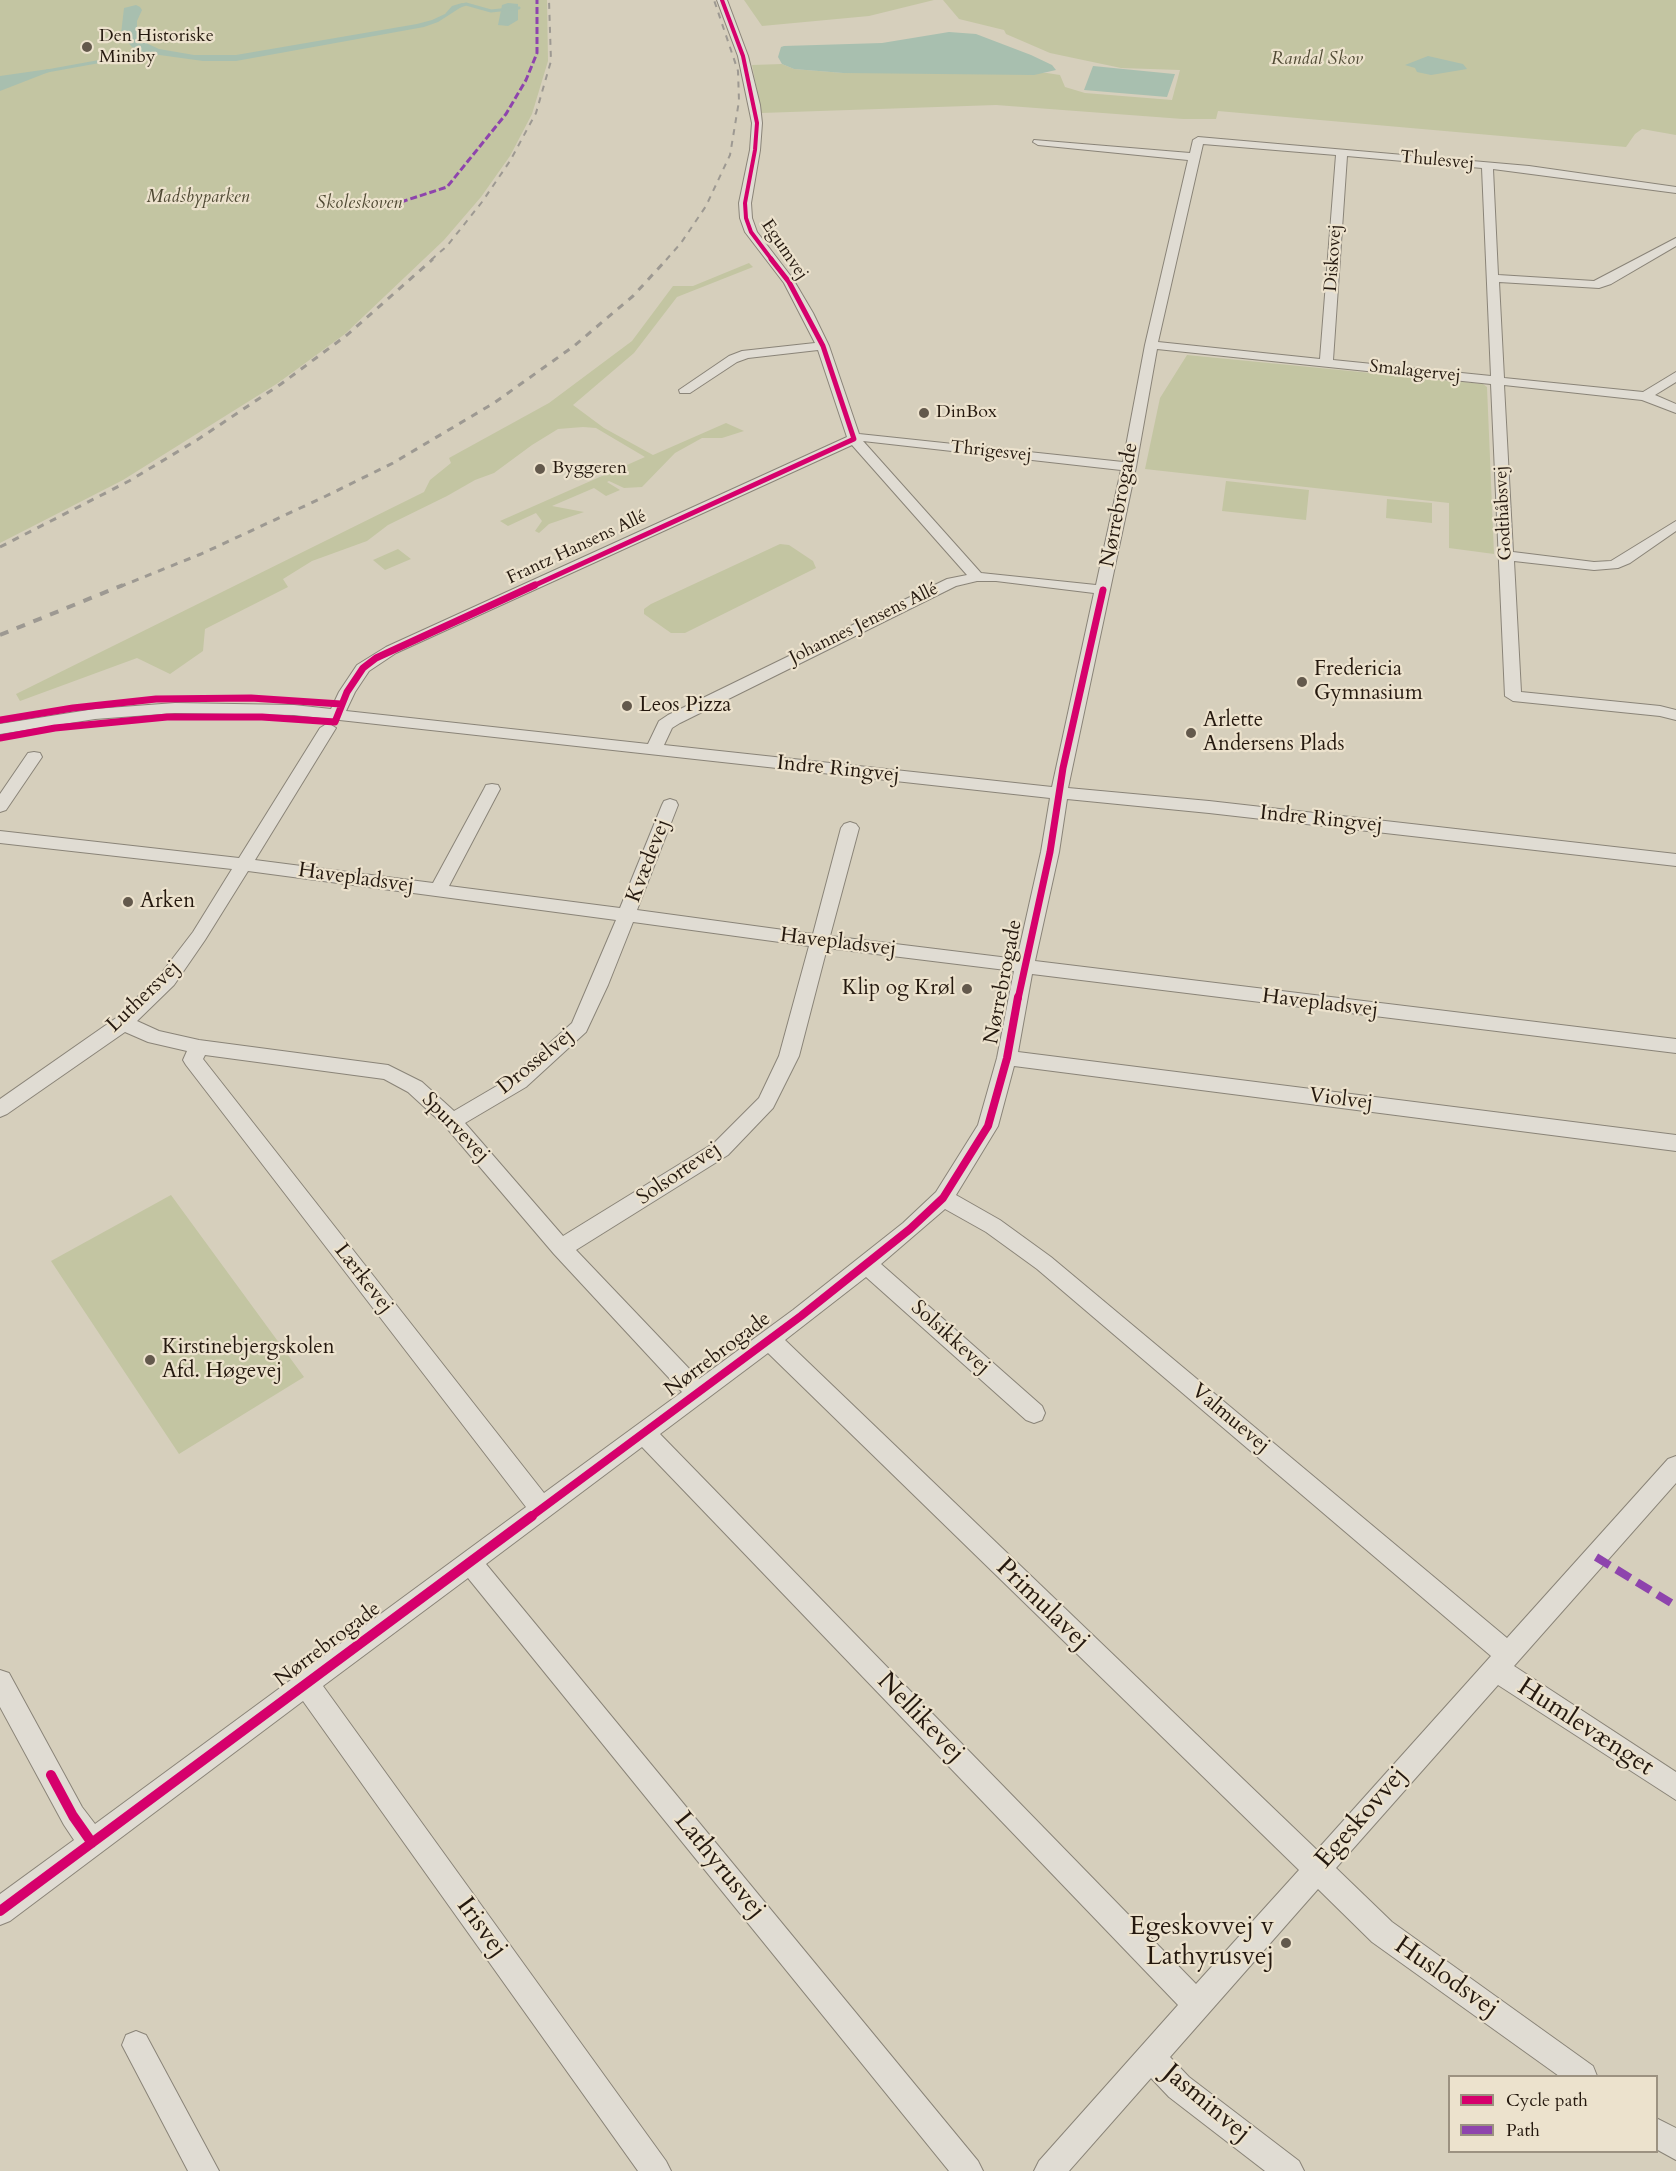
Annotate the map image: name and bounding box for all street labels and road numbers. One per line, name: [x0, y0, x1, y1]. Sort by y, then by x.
street label: Thulesvej: [1399, 147, 1475, 175]
street label: Egumvej: [756, 216, 812, 284]
street label: Diskovej: [1321, 224, 1347, 292]
street label: Smalagervej: [1368, 356, 1462, 388]
street label: Thrigesvej: [949, 437, 1033, 467]
street label: Nørrebrogade: [1096, 441, 1144, 569]
street label: Godthåbsvej: [1491, 465, 1517, 561]
street label: Frantz Hansens Allé: [504, 506, 650, 590]
street label: Johannes Jensens Allé: [786, 579, 942, 669]
street label: Indre Ringvej: [775, 751, 901, 789]
street label: Indre Ringvej: [1258, 801, 1384, 839]
street label: Kvædevej: [622, 816, 676, 906]
street label: Havepladsvej: [296, 858, 416, 900]
street label: Nørrebrogade: [980, 918, 1028, 1046]
street label: Havepladsvej: [779, 923, 897, 963]
street label: Luthersvej: [102, 956, 186, 1038]
street label: Havepladsvej: [1261, 984, 1379, 1024]
street label: Drosselvej: [493, 1024, 579, 1100]
street label: Violvej: [1308, 1084, 1374, 1116]
street label: Spurvevej: [416, 1088, 494, 1168]
street label: Solsortevej: [632, 1137, 726, 1211]
street label: Lærkevej: [328, 1239, 398, 1319]
street label: Solsikkevej: [905, 1296, 995, 1380]
street label: Nørrebrogade: [660, 1307, 776, 1403]
street label: Valmuevej: [1186, 1379, 1274, 1459]
street label: Primulavej: [989, 1553, 1095, 1657]
street label: Nørrebrogade: [270, 1597, 386, 1693]
street label: Nellikevej: [870, 1667, 970, 1769]
street label: Humlevænget: [1511, 1672, 1659, 1784]
street label: Egeskovvej: [1309, 1761, 1415, 1875]
street label: Lathyrusvej: [667, 1806, 771, 1926]
street label: Irisvej: [449, 1892, 513, 1964]
street label: Huslodsvej: [1388, 1931, 1504, 2025]
street label: Jasminvej: [1156, 2058, 1256, 2150]

